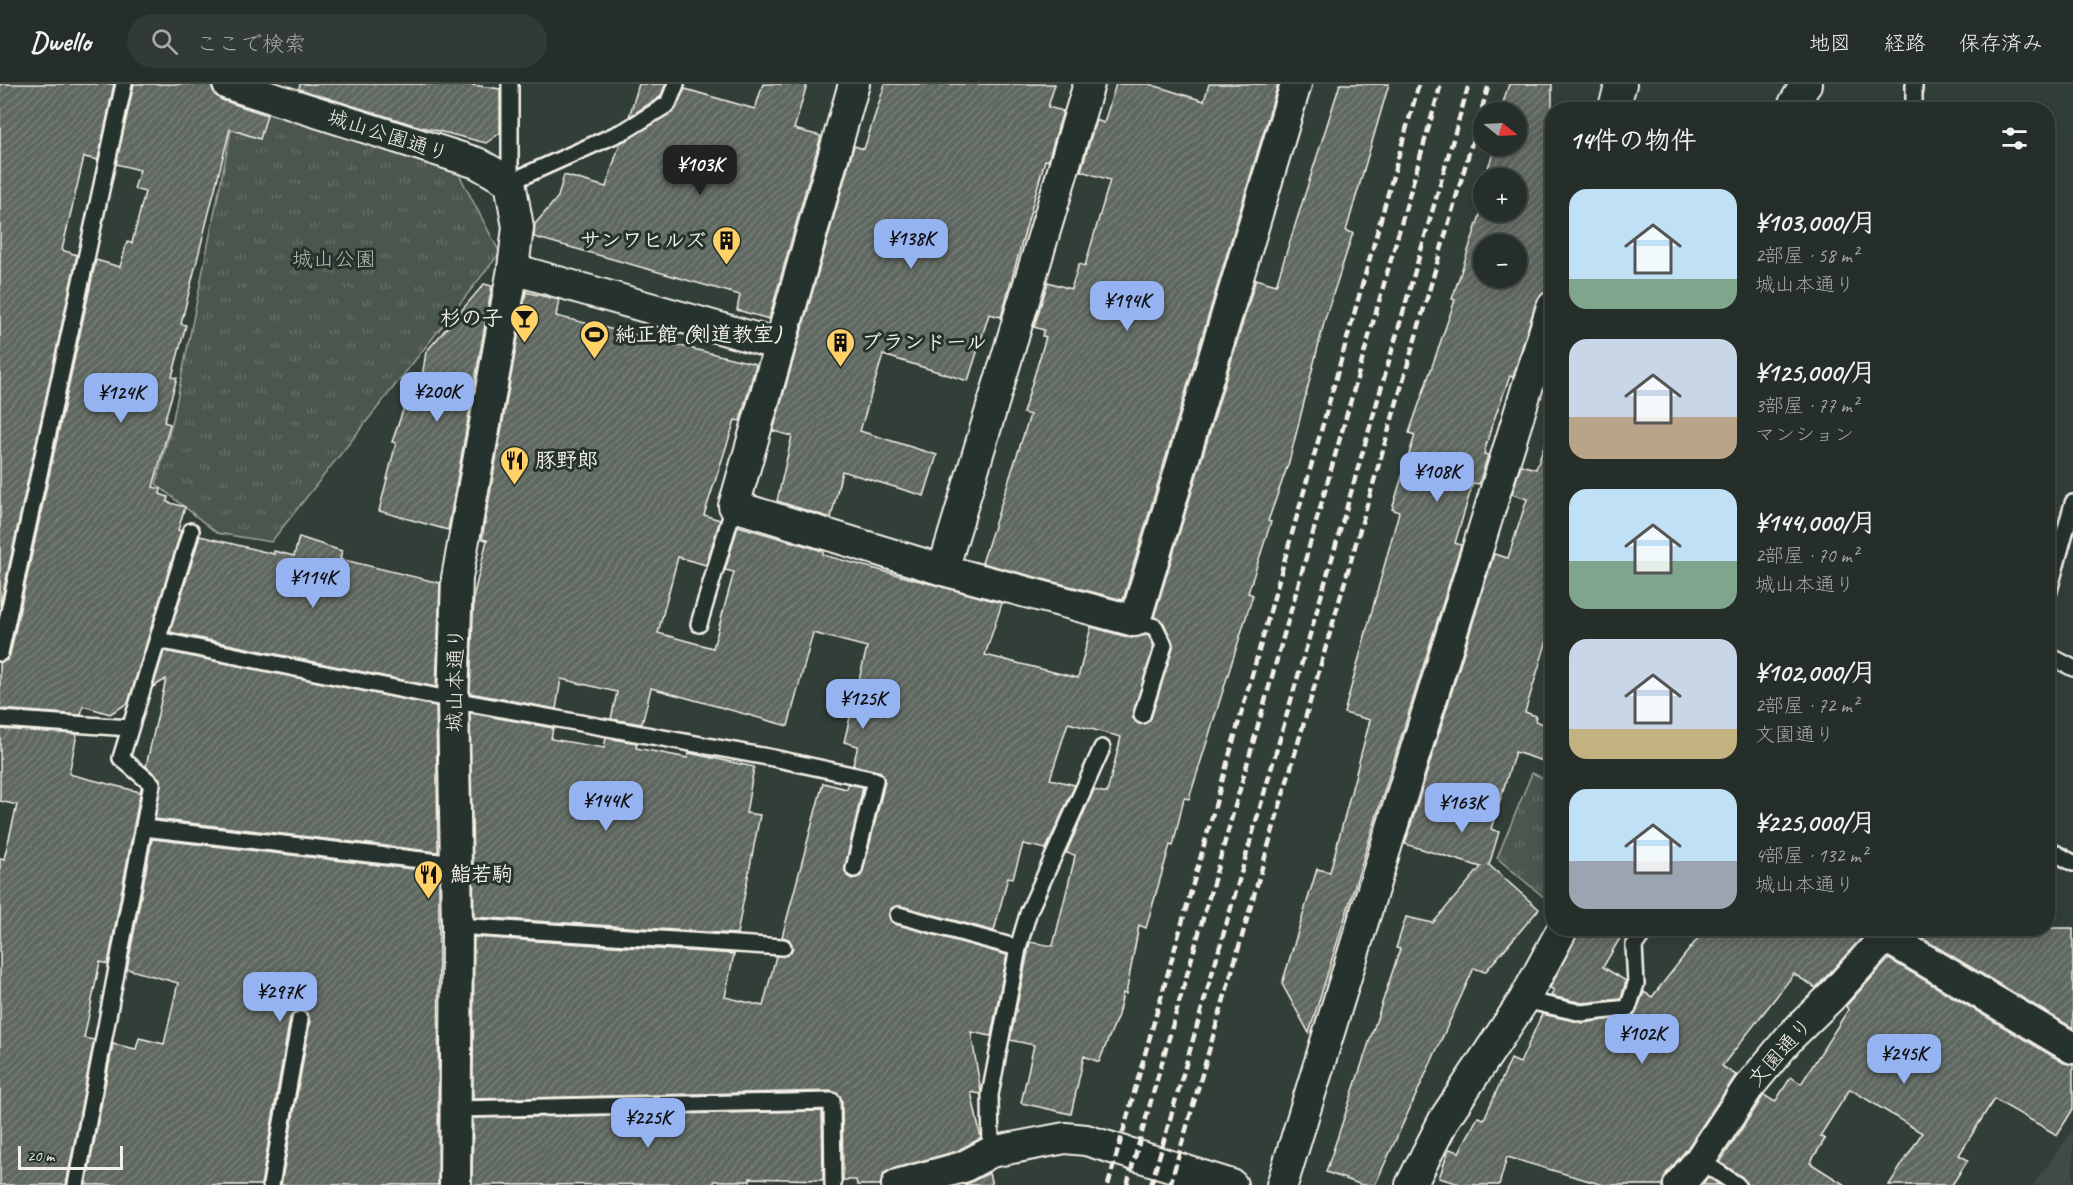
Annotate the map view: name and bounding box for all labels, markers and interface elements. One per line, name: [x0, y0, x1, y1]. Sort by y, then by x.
search box: [127, 14, 547, 68]
text: Dwello: [30, 24, 91, 59]
icon: search: [148, 25, 181, 58]
text: ここで検索: [196, 30, 306, 58]
text: 地図: [1809, 30, 1851, 56]
text: 経路: [1884, 30, 1926, 56]
text: 保存済み: [1959, 30, 2043, 56]
north arrow: [1473, 102, 1527, 156]
map controls: [1473, 102, 1527, 288]
street label: 城山公園通り: [324, 103, 452, 167]
icon: filters: [1998, 122, 2031, 155]
text: 14件の物件: [1569, 124, 1696, 157]
pin: ¥103K: [658, 145, 742, 196]
text: ¥103K: [677, 152, 723, 177]
button: +: [1473, 168, 1527, 222]
text: ¥103,000/月: [1755, 206, 1877, 239]
icon: home: [1617, 213, 1689, 285]
pin: ¥138K: [869, 219, 953, 270]
building icon: サンワヒルズ: [711, 224, 743, 266]
text: ¥138K: [888, 226, 934, 251]
place label: サンワヒルズ: [580, 227, 706, 253]
button: −: [1473, 234, 1527, 288]
text: 2部屋 · 58 m²: [1755, 243, 1858, 268]
park label: 城山公園: [292, 246, 376, 272]
text: 城山本通り: [1755, 272, 1855, 297]
pin: ¥194K: [1085, 281, 1169, 332]
text: ¥194K: [1104, 288, 1150, 313]
bar icon: 杉の子: [508, 302, 540, 344]
place label: 杉の子: [440, 305, 503, 331]
sports icon: 純正館 (剣道教室): [578, 318, 610, 360]
place label: 純正館 (剣道教室): [615, 321, 783, 347]
building icon: ブランドール: [824, 326, 856, 368]
place label: ブランドール: [861, 329, 987, 355]
text: ¥125,000/月: [1755, 356, 1876, 389]
icon: home: [1617, 363, 1689, 435]
pin: ¥200K: [395, 372, 479, 423]
pin: ¥124K: [79, 373, 163, 424]
text: ¥200K: [414, 379, 460, 404]
text: ¥124K: [98, 380, 144, 405]
text: 3部屋 · 77 m²: [1755, 393, 1858, 418]
text: マンション: [1755, 422, 1854, 447]
restaurant icon: 豚野郎: [498, 444, 530, 486]
place label: 豚野郎: [535, 447, 598, 473]
pin: ¥108K: [1395, 452, 1479, 503]
text: ¥108K: [1414, 459, 1460, 484]
text: ¥144,000/月: [1755, 506, 1877, 539]
icon: home: [1617, 513, 1689, 585]
text: 2部屋 · 70 m²: [1755, 543, 1858, 568]
pin: ¥114K: [271, 558, 355, 609]
text: ¥114K: [290, 565, 336, 590]
text: 城山本通り: [1755, 572, 1855, 597]
street label: 城山本通り: [441, 627, 469, 733]
text: ¥102,000/月: [1755, 656, 1877, 689]
icon: home: [1617, 663, 1689, 735]
pin: ¥125K: [821, 679, 905, 730]
text: ¥125K: [840, 686, 886, 711]
text: 2部屋 · 72 m²: [1755, 693, 1858, 718]
text: 文園通り: [1755, 722, 1835, 747]
pin: ¥144K: [564, 781, 648, 832]
pin: ¥163K: [1420, 783, 1504, 834]
text: ¥144K: [583, 788, 629, 813]
text: ¥163K: [1439, 790, 1485, 815]
text: ¥225,000/月: [1755, 806, 1876, 839]
icon: home: [1617, 813, 1689, 885]
text: 4部屋 · 132 m²: [1755, 843, 1867, 868]
restaurant icon: 鮨若駒: [413, 858, 445, 900]
place label: 鮨若駒: [450, 861, 513, 887]
text: 城山本通り: [1755, 872, 1855, 897]
pin: ¥297K: [238, 972, 322, 1023]
text: ¥297K: [257, 979, 303, 1004]
street label: 文園通り: [1742, 1012, 1818, 1092]
pin: ¥102K: [1600, 1014, 1684, 1065]
text: ¥102K: [1619, 1021, 1665, 1046]
pin: ¥245K: [1862, 1034, 1946, 1085]
text: ¥245K: [1881, 1041, 1927, 1066]
pin: ¥225K: [606, 1098, 690, 1149]
text: ¥225K: [625, 1105, 671, 1130]
scale bar: [18, 1143, 123, 1170]
text: 20 m: [27, 1146, 54, 1166]

